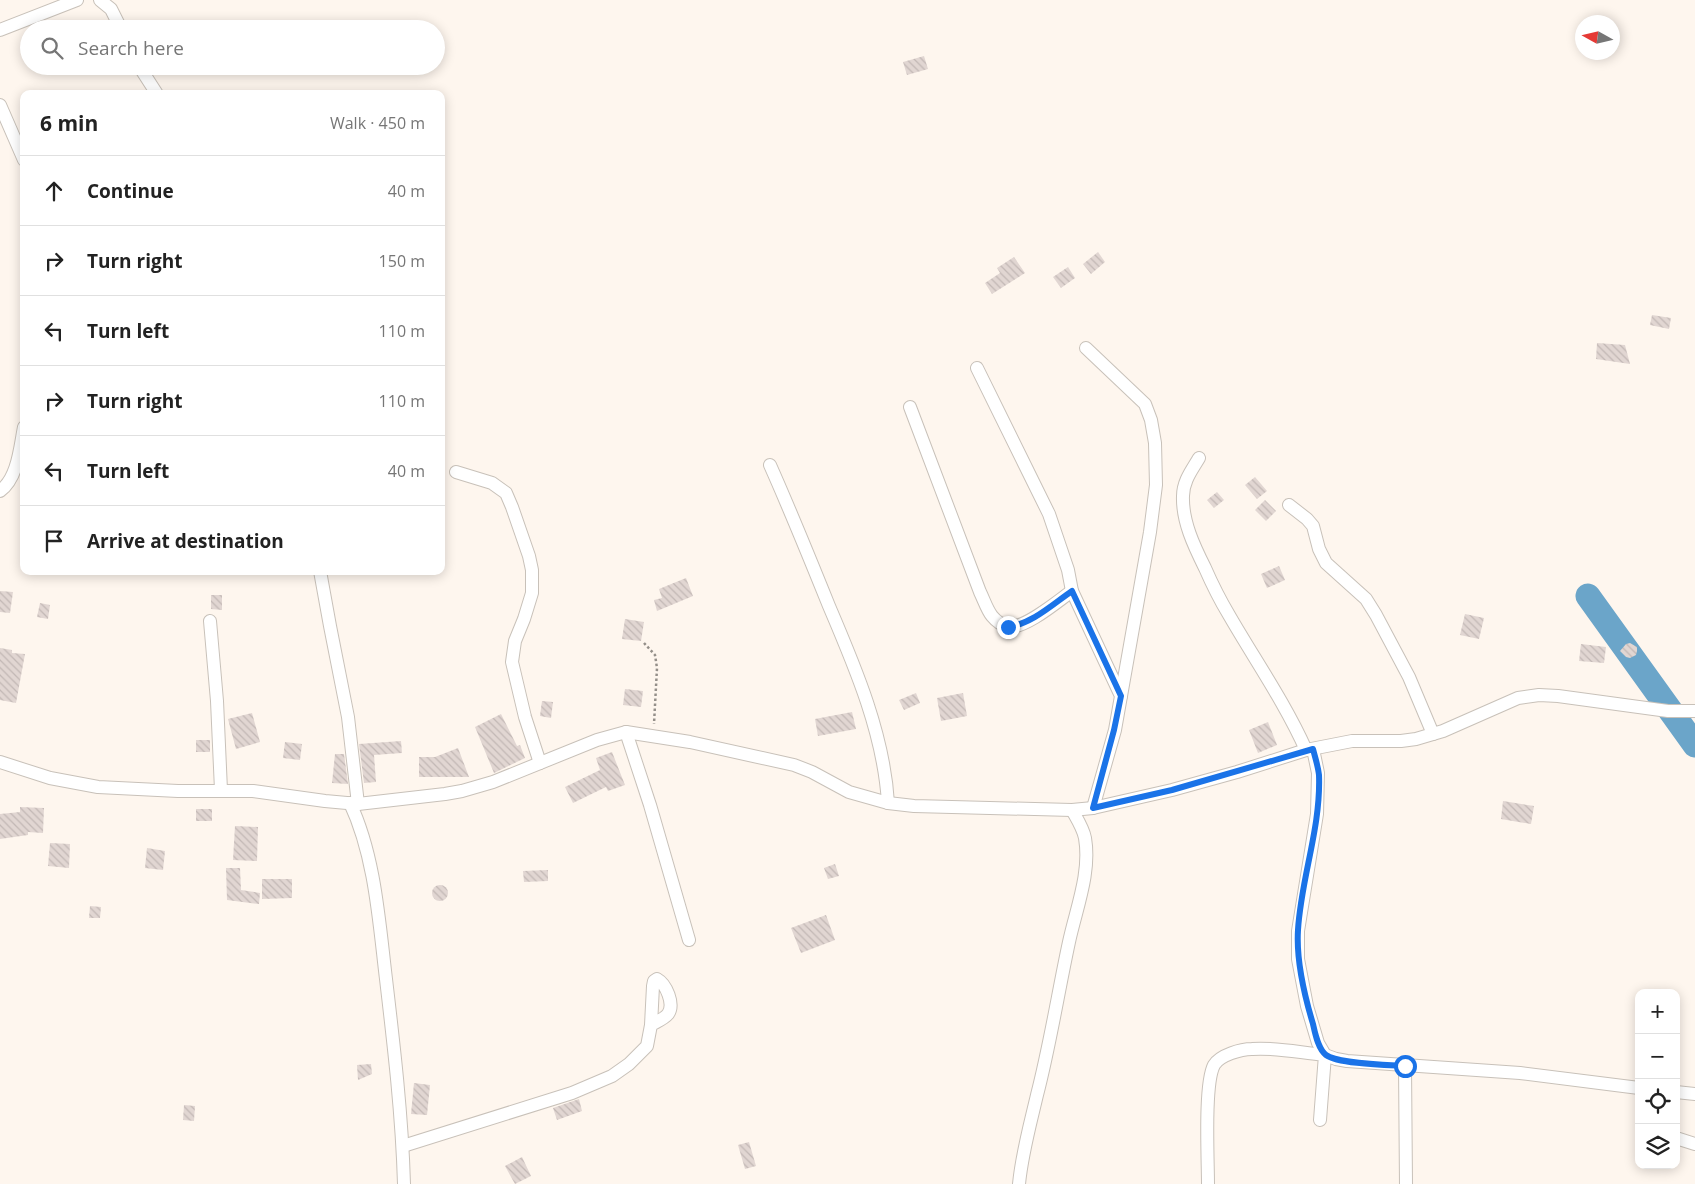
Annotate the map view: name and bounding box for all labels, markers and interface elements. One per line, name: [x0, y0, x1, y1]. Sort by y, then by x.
north arrow: [1575, 15, 1620, 60]
search box: [20, 20, 445, 75]
icon: search: [38, 34, 66, 62]
text: Search here: [78, 35, 184, 61]
text: 6 min: [40, 109, 98, 137]
text: Walk · 450 m: [330, 112, 425, 134]
icon: ahead: [40, 177, 68, 205]
text: Continue: [87, 178, 174, 204]
text: 40 m: [388, 180, 425, 202]
icon: right: [40, 247, 68, 275]
text: Turn right: [87, 248, 182, 274]
text: 150 m: [379, 250, 425, 272]
icon: left: [40, 317, 68, 345]
text: Turn left: [87, 318, 169, 344]
text: 110 m: [379, 320, 425, 342]
icon: right: [40, 387, 68, 415]
text: Turn right: [87, 388, 182, 414]
text: 110 m: [379, 390, 425, 412]
icon: left: [40, 457, 68, 485]
text: Turn left: [87, 458, 169, 484]
text: 40 m: [388, 460, 425, 482]
icon: arrive: [40, 527, 68, 555]
text: Arrive at destination: [87, 528, 284, 554]
route end: [997, 616, 1020, 639]
map controls: [1635, 989, 1680, 1169]
button: +: [1635, 989, 1680, 1034]
button: −: [1635, 1034, 1680, 1079]
route start: [1394, 1055, 1417, 1078]
button: locate: [1635, 1079, 1680, 1124]
button: layers: [1635, 1124, 1680, 1169]

